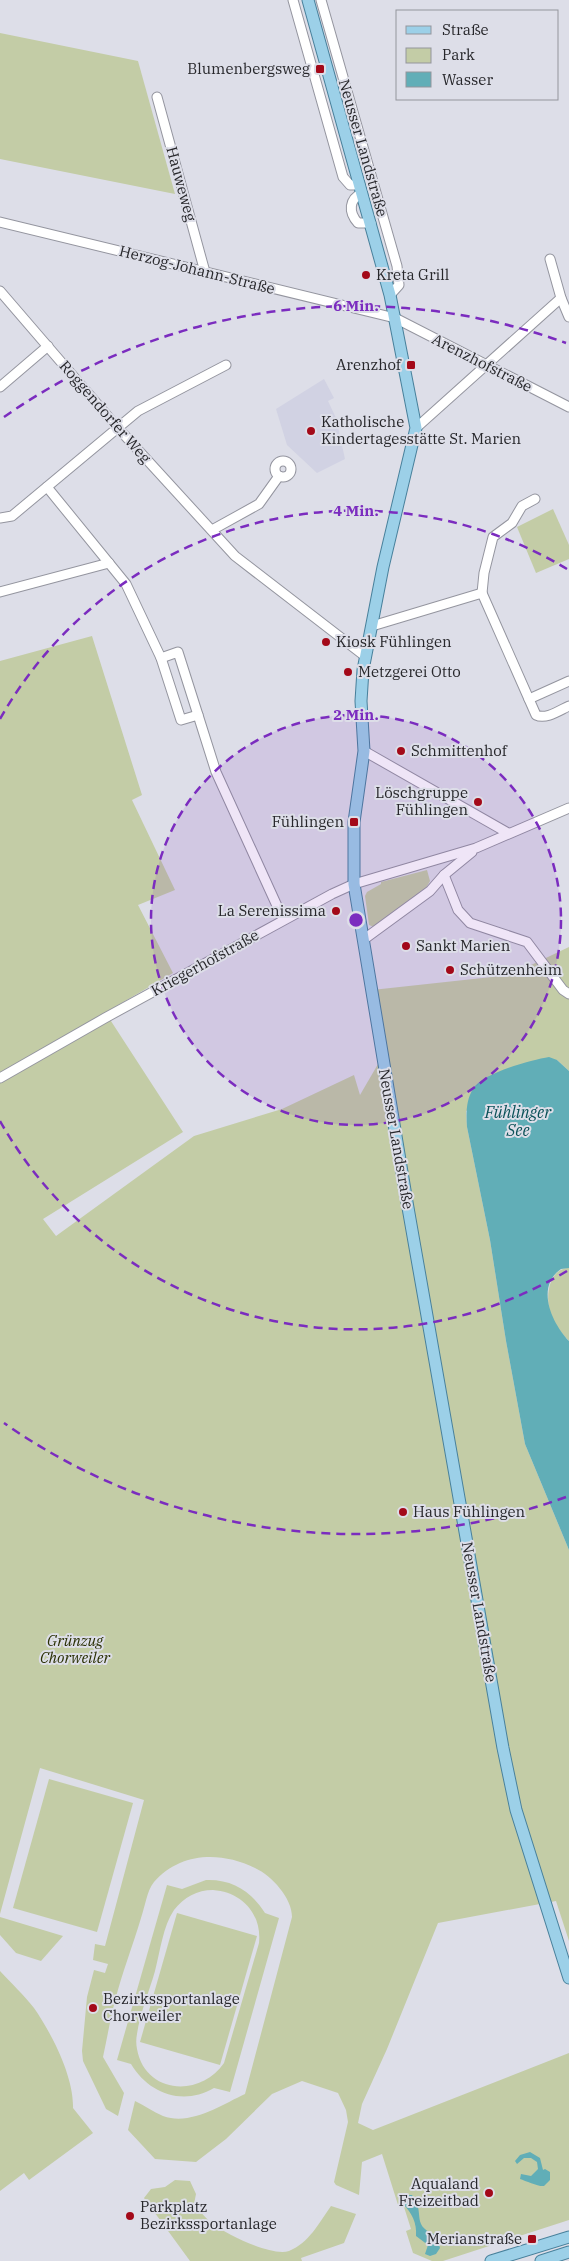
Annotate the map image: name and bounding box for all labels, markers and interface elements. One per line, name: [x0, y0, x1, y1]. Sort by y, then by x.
legend: [396, 10, 559, 100]
text: Straße: [442, 20, 489, 39]
text: Park: [442, 45, 475, 64]
place label: Blumenbergsweg: [187, 59, 310, 78]
marker: Blumenbergsweg: [314, 63, 326, 75]
text: Wasser: [442, 70, 493, 89]
street label: Neusser Landstraße: [335, 77, 392, 219]
street label: Hauweweg: [162, 144, 201, 223]
street label: Herzog-Johann-Straße: [117, 241, 277, 298]
place label: Kreta Grill: [376, 265, 449, 284]
marker: Kreta Grill: [360, 269, 372, 281]
text: 6 Min.: [333, 296, 379, 315]
street label: Arenzhofstraße: [429, 329, 536, 396]
place label: Arenzhof: [336, 355, 402, 374]
street label: Roggendorfer Weg: [56, 356, 155, 467]
marker: Arenzhof: [405, 359, 417, 371]
place label: Katholische Kindertagesstätte St. Marien: [321, 412, 522, 448]
marker: Katholische Kindertagesstätte St. Marien: [305, 425, 317, 437]
text: 4 Min.: [333, 501, 379, 520]
place label: Kiosk Fühlingen: [336, 632, 452, 651]
marker: Kiosk Fühlingen: [320, 636, 332, 648]
place label: Metzgerei Otto: [358, 662, 461, 681]
marker: Metzgerei Otto: [342, 666, 354, 678]
text: 2 Min.: [333, 705, 379, 724]
place label: Schmittenhof: [411, 741, 508, 760]
marker: Schmittenhof: [395, 745, 407, 757]
place label: Löschgruppe Fühlingen: [375, 783, 468, 819]
marker: Löschgruppe Fühlingen: [472, 796, 484, 808]
place label: Fühlingen: [272, 812, 344, 831]
marker: Fühlingen: [348, 816, 360, 828]
place label: La Serenissima: [218, 901, 326, 920]
marker: La Serenissima: [330, 905, 342, 917]
centre of rings: [347, 911, 365, 929]
street label: Kriegerhofstraße: [147, 925, 262, 1000]
place label: Sankt Marien: [416, 936, 511, 955]
marker: Sankt Marien: [400, 940, 412, 952]
place label: Schützenheim: [460, 960, 562, 979]
marker: Schützenheim: [444, 964, 456, 976]
street label: Neusser Landstraße: [375, 1067, 418, 1211]
water label: Fühlinger See: [484, 1102, 552, 1140]
place label: Haus Fühlingen: [413, 1502, 526, 1521]
marker: Haus Fühlingen: [397, 1506, 409, 1518]
street label: Neusser Landstraße: [458, 1540, 501, 1684]
park label: Grünzug Chorweiler: [40, 1631, 110, 1667]
place label: Bezirkssportanlage Chorweiler: [103, 1989, 240, 2025]
marker: Bezirkssportanlage Chorweiler: [87, 2002, 99, 2014]
place label: Aqualand Freizeitbad: [399, 2174, 479, 2210]
marker: Aqualand Freizeitbad: [483, 2187, 495, 2199]
place label: Parkplatz Bezirkssportanlage: [140, 2197, 277, 2233]
marker: Parkplatz Bezirkssportanlage: [124, 2210, 136, 2222]
place label: Merianstraße: [427, 2229, 522, 2248]
marker: Merianstraße: [526, 2233, 538, 2245]

